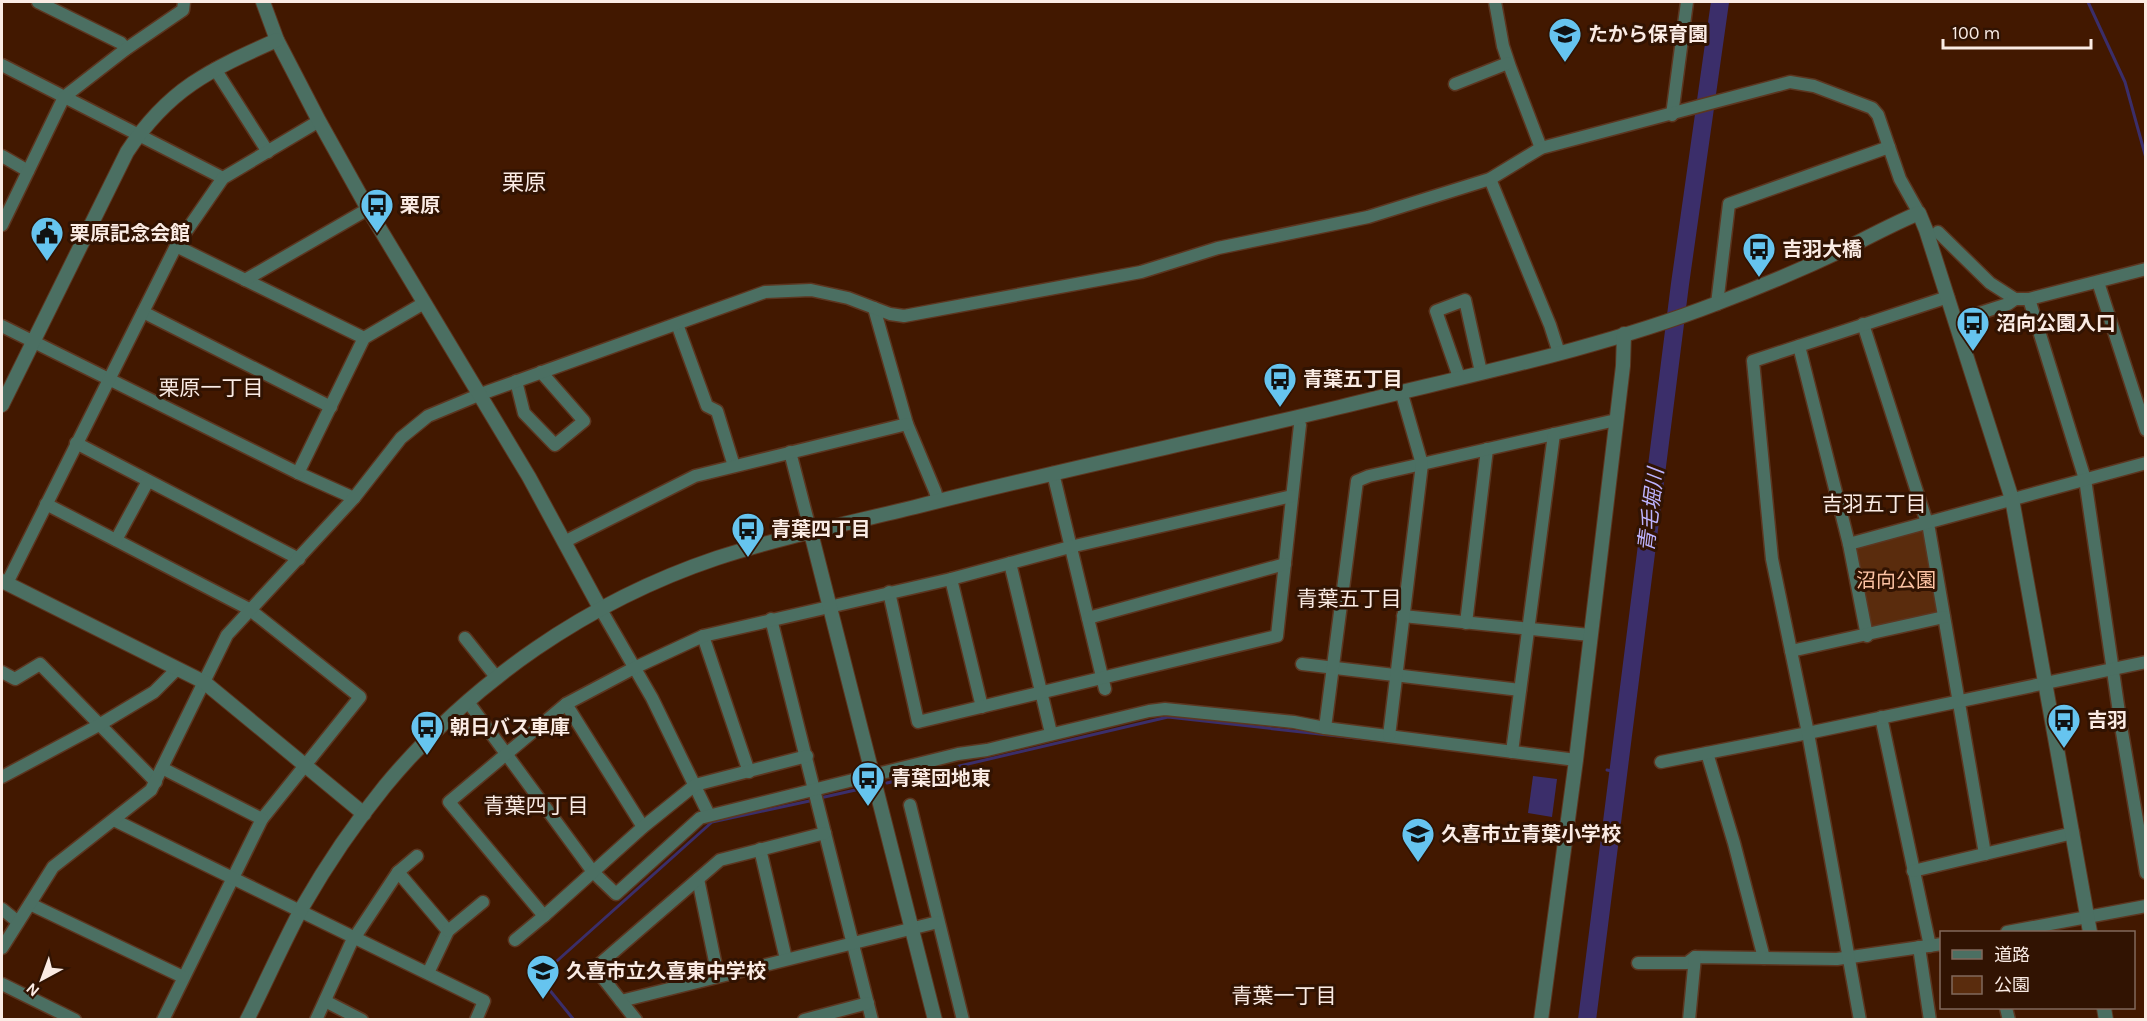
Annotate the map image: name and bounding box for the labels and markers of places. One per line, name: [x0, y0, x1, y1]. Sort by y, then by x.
school or university icon: たから保育園: [1547, 16, 1583, 63]
place label: たから保育園: [1588, 23, 1708, 46]
bus stop icon: 栗原: [359, 187, 395, 234]
place label: 栗原: [400, 194, 440, 217]
public building icon: 栗原記念会館: [29, 215, 65, 262]
place label: 栗原記念会館: [70, 222, 190, 245]
bus stop icon: 吉羽大橋: [1741, 231, 1777, 278]
place label: 吉羽大橋: [1782, 238, 1862, 261]
bus stop icon: 沼向公園入口: [1955, 305, 1991, 352]
place label: 沼向公園入口: [1996, 312, 2116, 335]
bus stop icon: 青葉五丁目: [1262, 361, 1298, 408]
place label: 青葉五丁目: [1303, 368, 1403, 391]
bus stop icon: 青葉四丁目: [730, 511, 766, 558]
place label: 青葉四丁目: [771, 518, 871, 541]
bus stop icon: 吉羽: [2046, 702, 2082, 749]
bus stop icon: 朝日バス車庫: [409, 709, 445, 756]
place label: 吉羽: [2087, 709, 2127, 732]
place label: 朝日バス車庫: [450, 716, 570, 739]
bus stop icon: 青葉団地東: [850, 760, 886, 807]
place label: 青葉団地東: [891, 767, 991, 790]
school or university icon: 久喜市立青葉小学校: [1400, 816, 1436, 863]
place label: 久喜市立青葉小学校: [1441, 823, 1621, 846]
school or university icon: 久喜市立久喜東中学校: [525, 953, 561, 1000]
place label: 久喜市立久喜東中学校: [566, 960, 766, 983]

